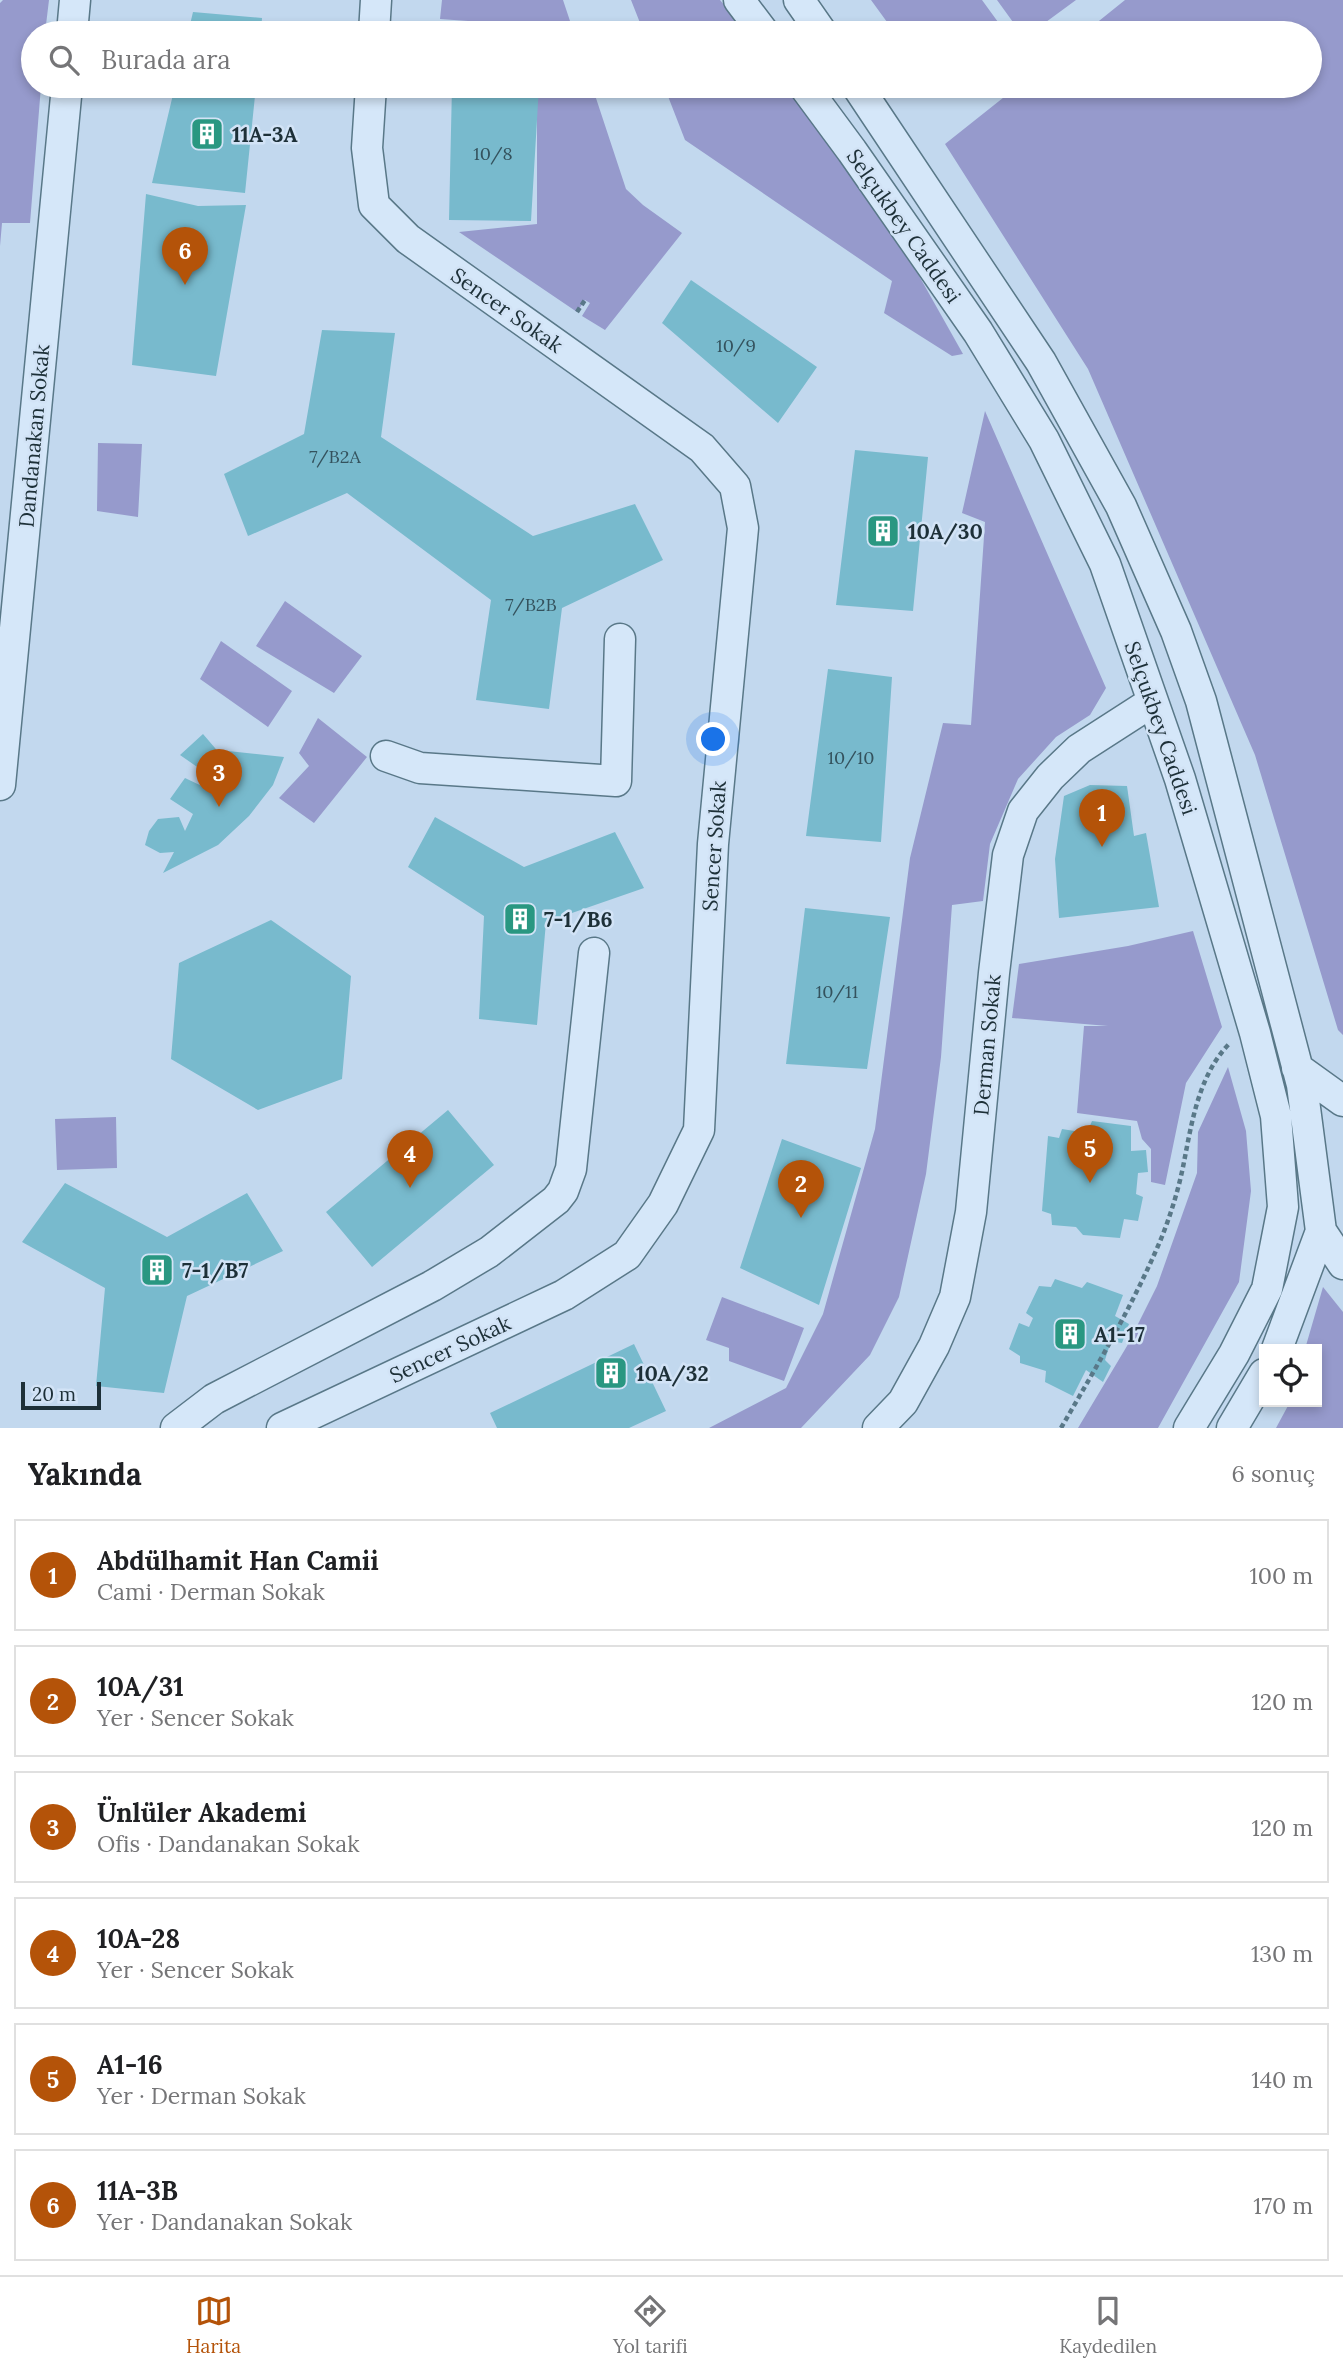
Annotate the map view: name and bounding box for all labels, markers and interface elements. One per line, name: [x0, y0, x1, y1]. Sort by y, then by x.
search box: [21, 21, 1322, 98]
icon: search: [45, 41, 83, 79]
text: Burada ara: [101, 43, 231, 76]
building icon: 11A-3A: [188, 115, 226, 153]
place label: 11A-3A: [232, 121, 298, 148]
house number: 10/8: [473, 142, 513, 165]
street label: Selçukbey Caddesi: [841, 144, 967, 308]
pin: 6: [162, 227, 208, 285]
street label: Sencer Sokak: [446, 261, 569, 359]
house number: 10/9: [716, 334, 756, 357]
street label: Dandanakan Sokak: [13, 342, 56, 529]
house number: 7/B2A: [309, 445, 361, 468]
building icon: 10A/30: [864, 512, 902, 550]
place label: 10A/30: [908, 518, 983, 545]
house number: 7/B2B: [505, 593, 557, 616]
street label: Selçukbey Caddesi: [1119, 638, 1203, 818]
your location: [696, 722, 730, 756]
house number: 10/10: [828, 746, 875, 769]
pin: 3: [196, 749, 242, 807]
street label: Sencer Sokak: [696, 779, 732, 912]
pin: 1: [1079, 789, 1125, 847]
building icon: 7-1/B6: [501, 900, 539, 938]
place label: 7-1/B6: [544, 906, 612, 933]
street label: Derman Sokak: [967, 973, 1007, 1117]
house number: 10/11: [816, 980, 858, 1003]
pin: 5: [1067, 1125, 1113, 1183]
pin: 4: [387, 1130, 433, 1188]
pin: 2: [778, 1160, 824, 1218]
building icon: 7-1/B7: [138, 1251, 176, 1289]
place label: 7-1/B7: [182, 1257, 248, 1284]
street label: Sencer Sokak: [385, 1309, 516, 1389]
building icon: A1-17: [1051, 1315, 1089, 1353]
place label: A1-17: [1094, 1321, 1145, 1348]
map controls: [1259, 1344, 1322, 1407]
button: locate: [1259, 1344, 1322, 1407]
building icon: 10A/32: [592, 1354, 630, 1392]
place label: 10A/32: [636, 1360, 709, 1387]
scale bar: [21, 1379, 102, 1411]
text: 20 m: [32, 1382, 76, 1406]
text: Yakında: [28, 1455, 142, 1493]
text: 6 sonuç: [1232, 1459, 1315, 1488]
text: Abdülhamit Han Camii: [97, 1544, 379, 1577]
text: 1: [48, 1561, 58, 1590]
text: 100 m: [1249, 1561, 1313, 1590]
text: Cami · Derman Sokak: [97, 1577, 325, 1606]
text: 10A/31: [97, 1670, 184, 1703]
text: 2: [47, 1687, 59, 1716]
text: 120 m: [1251, 1687, 1313, 1716]
text: Yer · Sencer Sokak: [97, 1703, 294, 1732]
text: Ünlüler Akademi: [97, 1796, 306, 1829]
text: 3: [47, 1813, 59, 1842]
text: 120 m: [1251, 1813, 1313, 1842]
text: Ofis · Dandanakan Sokak: [97, 1829, 360, 1858]
text: 10A-28: [97, 1922, 180, 1955]
text: 4: [47, 1939, 59, 1968]
text: 130 m: [1251, 1939, 1313, 1968]
text: Yer · Sencer Sokak: [97, 1955, 294, 1984]
text: A1-16: [97, 2048, 163, 2081]
text: 5: [47, 2065, 59, 2094]
text: 140 m: [1251, 2065, 1313, 2094]
text: Yer · Derman Sokak: [97, 2081, 306, 2110]
text: 11A-3B: [97, 2174, 178, 2207]
text: 6: [46, 2191, 60, 2220]
text: 170 m: [1253, 2191, 1313, 2220]
text: Yer · Dandanakan Sokak: [97, 2207, 352, 2236]
tab: Harita: [186, 2292, 241, 2358]
tab: Yol tarifi: [613, 2292, 687, 2358]
tab: Kaydedilen: [1059, 2292, 1157, 2358]

